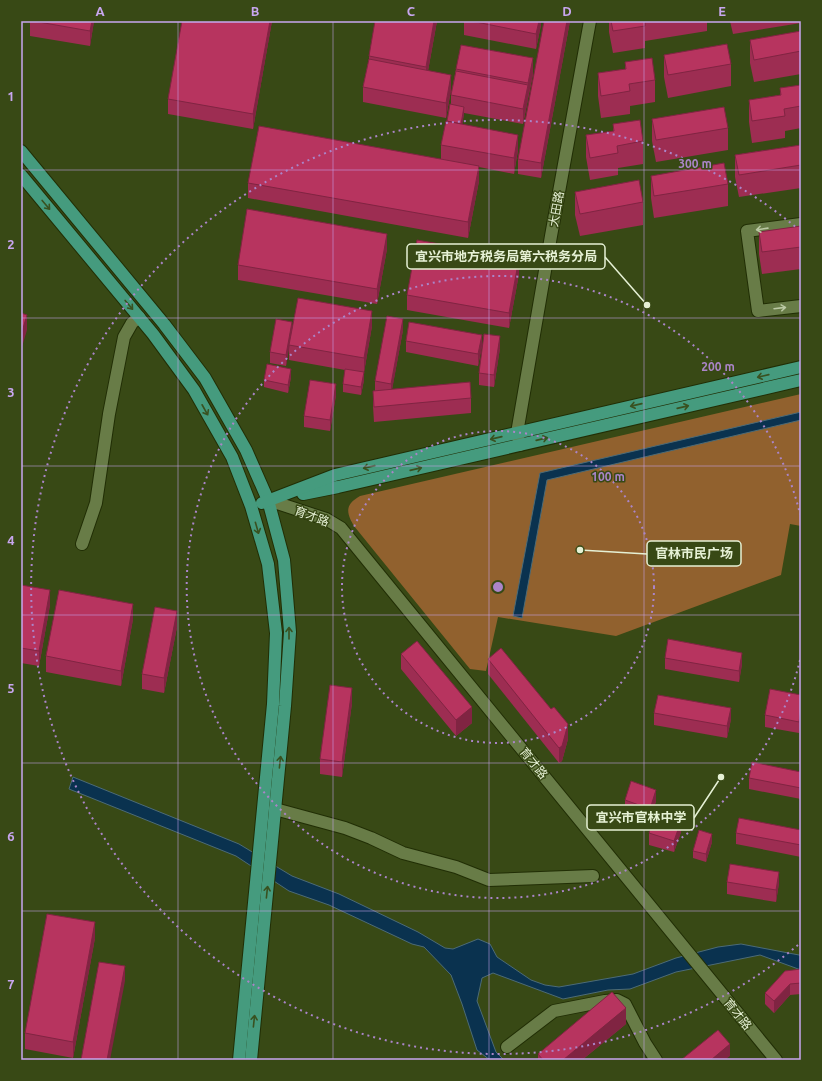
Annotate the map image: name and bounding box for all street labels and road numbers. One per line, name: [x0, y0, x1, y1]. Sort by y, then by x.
street label: 大田路: [546, 190, 566, 228]
street label: 育才路: [293, 504, 331, 528]
street label: 育才路: [518, 745, 550, 781]
street label: 育才路: [722, 996, 754, 1032]

